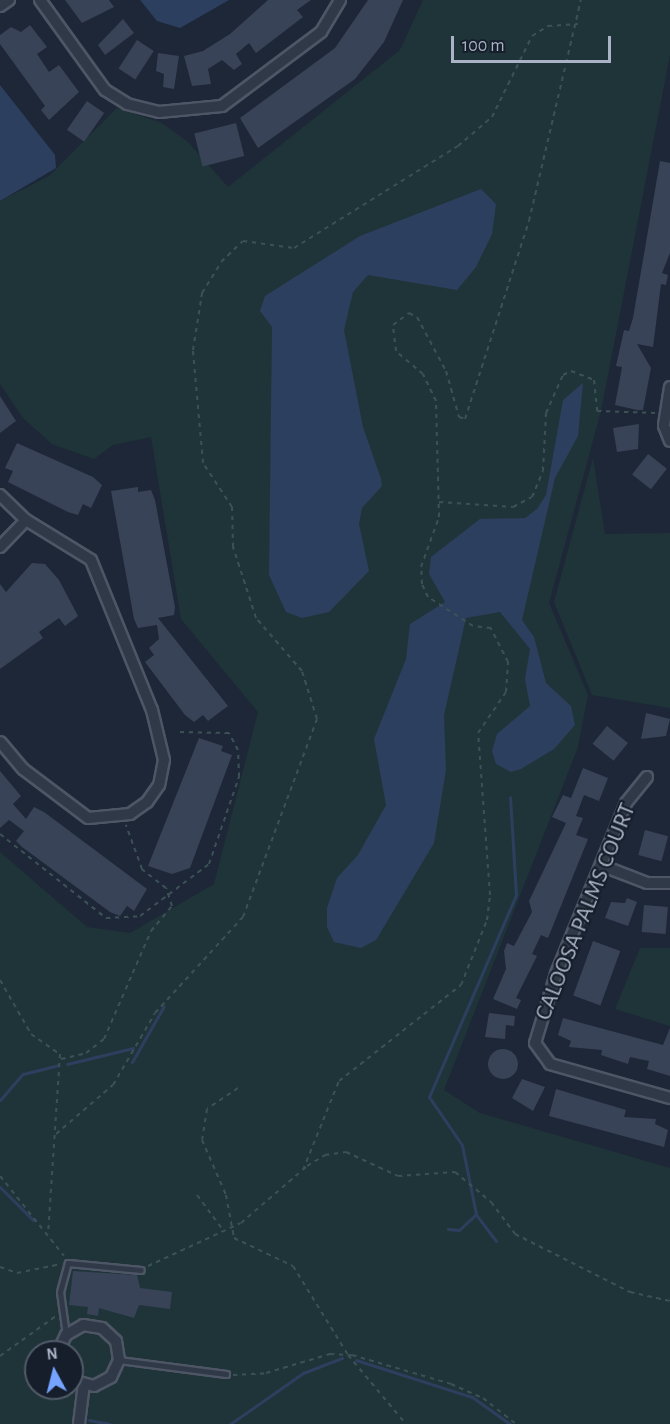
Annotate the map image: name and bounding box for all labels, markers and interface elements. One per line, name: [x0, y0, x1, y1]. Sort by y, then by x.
scale bar: [454, 24, 614, 62]
text: 100 m: [462, 37, 505, 55]
street label: CALOOSA PALMS COURT: [529, 799, 643, 1025]
north arrow: [24, 1340, 84, 1400]
text: N: [46, 1346, 59, 1363]

